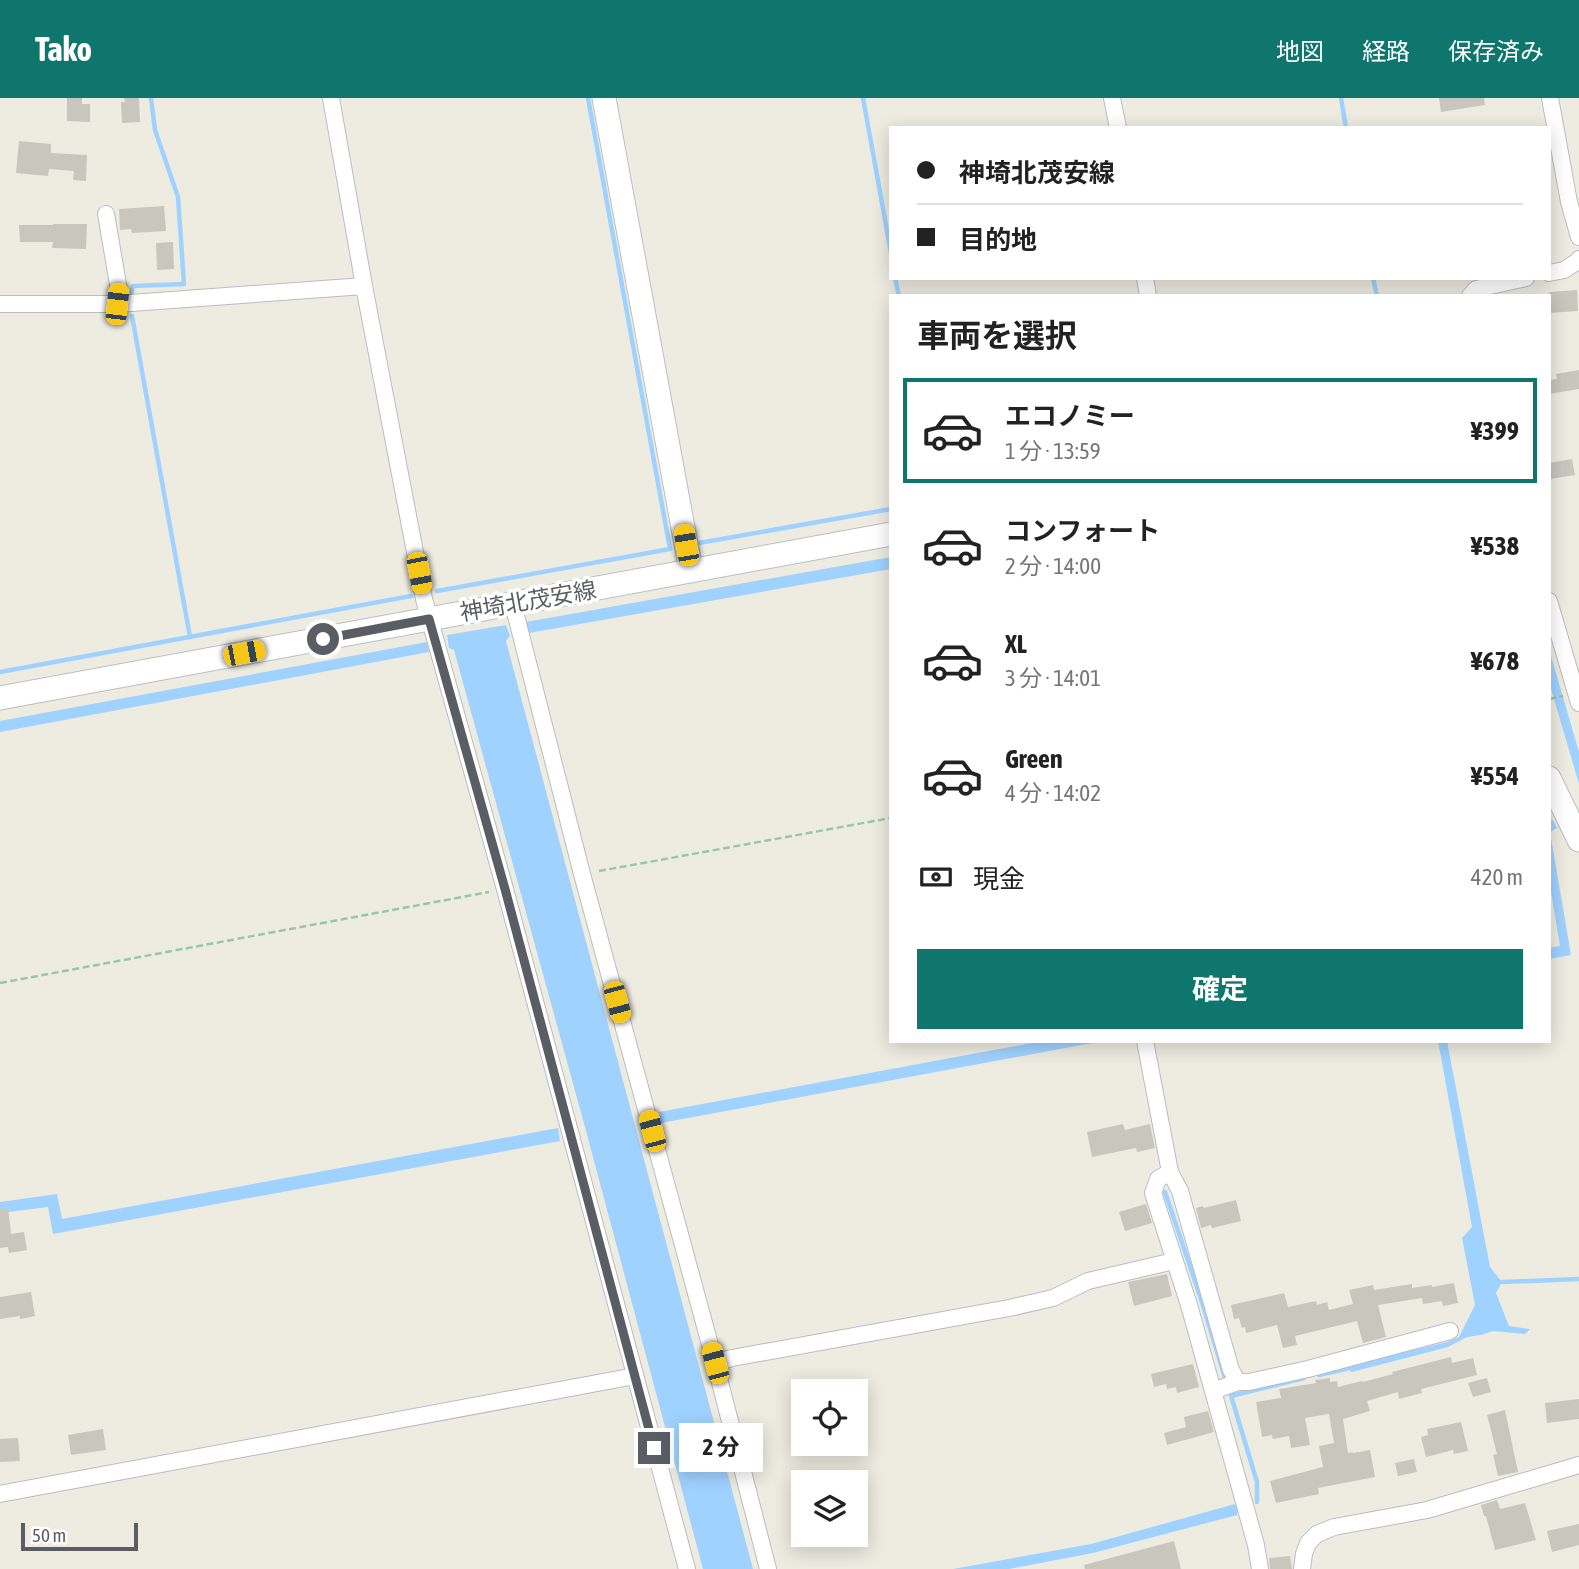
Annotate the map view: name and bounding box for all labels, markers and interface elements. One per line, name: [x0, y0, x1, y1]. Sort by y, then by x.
text: Tako: [35, 30, 92, 68]
text: 地図: [1276, 38, 1324, 65]
text: 経路: [1362, 38, 1410, 65]
text: 保存済み: [1448, 38, 1544, 65]
text: 神埼北茂安線: [959, 158, 1115, 188]
text: 目的地: [959, 225, 1037, 255]
car: [105, 282, 130, 326]
text: 車両を選択: [917, 317, 1077, 354]
icon: car: [921, 399, 984, 462]
text: エコノミー: [1005, 401, 1135, 431]
text: ¥399: [1471, 416, 1519, 446]
text: 1 分 · 13:59: [1005, 438, 1101, 464]
icon: car: [921, 514, 984, 577]
text: コンフォート: [1005, 516, 1160, 546]
car: [673, 522, 700, 568]
text: ¥538: [1471, 531, 1519, 561]
car: [405, 550, 434, 596]
text: 2 分 · 14:00: [1005, 553, 1101, 579]
street label: 神埼北茂安線: [458, 576, 598, 626]
route start: [307, 623, 339, 655]
icon: car: [921, 629, 984, 692]
text: XL: [1005, 629, 1027, 659]
car: [222, 639, 267, 667]
text: ¥678: [1471, 646, 1519, 676]
text: 3 分 · 14:01: [1005, 665, 1101, 691]
icon: car: [921, 744, 984, 807]
text: Green: [1005, 744, 1063, 774]
text: ¥554: [1471, 761, 1519, 791]
text: 4 分 · 14:02: [1005, 780, 1101, 806]
icon: cash: [917, 858, 955, 896]
text: 現金: [973, 864, 1025, 894]
text: 420 m: [1471, 864, 1523, 890]
button: 確定: [917, 949, 1523, 1029]
car: [602, 979, 633, 1025]
car: [637, 1108, 668, 1154]
car: [700, 1340, 731, 1386]
map controls: [791, 1379, 868, 1547]
button: locate: [791, 1379, 868, 1456]
callout: 2 分: [678, 1424, 762, 1472]
route end: [638, 1432, 670, 1464]
text: 2 分: [703, 1434, 739, 1460]
button: layers: [791, 1470, 868, 1547]
scale bar: [21, 1520, 138, 1552]
text: 50 m: [32, 1524, 66, 1546]

